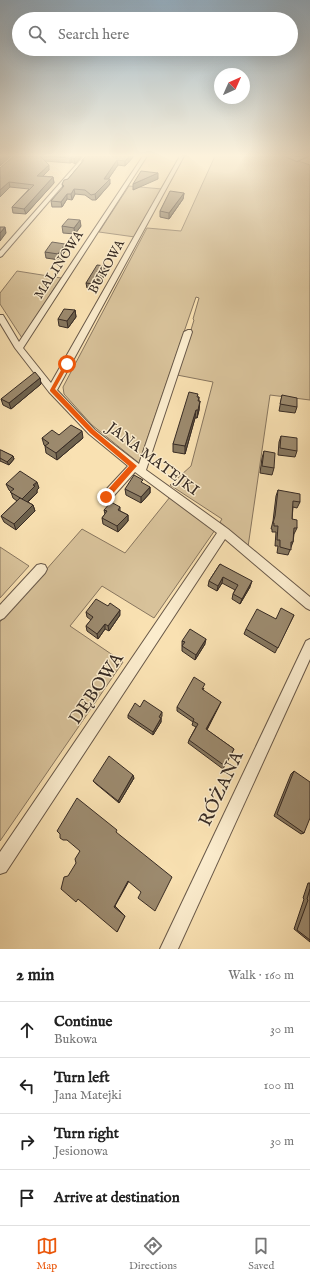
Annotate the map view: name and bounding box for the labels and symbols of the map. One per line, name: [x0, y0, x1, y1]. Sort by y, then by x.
north arrow: [214, 68, 250, 104]
street label: MALINOWA: [31, 227, 88, 302]
street label: BUKOWA: [85, 236, 130, 297]
route start: [58, 355, 76, 373]
street label: JANA MATEJKI: [102, 417, 203, 500]
route end: [97, 488, 115, 506]
street label: DĘBOWA: [65, 648, 130, 729]
street label: RÓŻANA: [193, 746, 250, 830]

